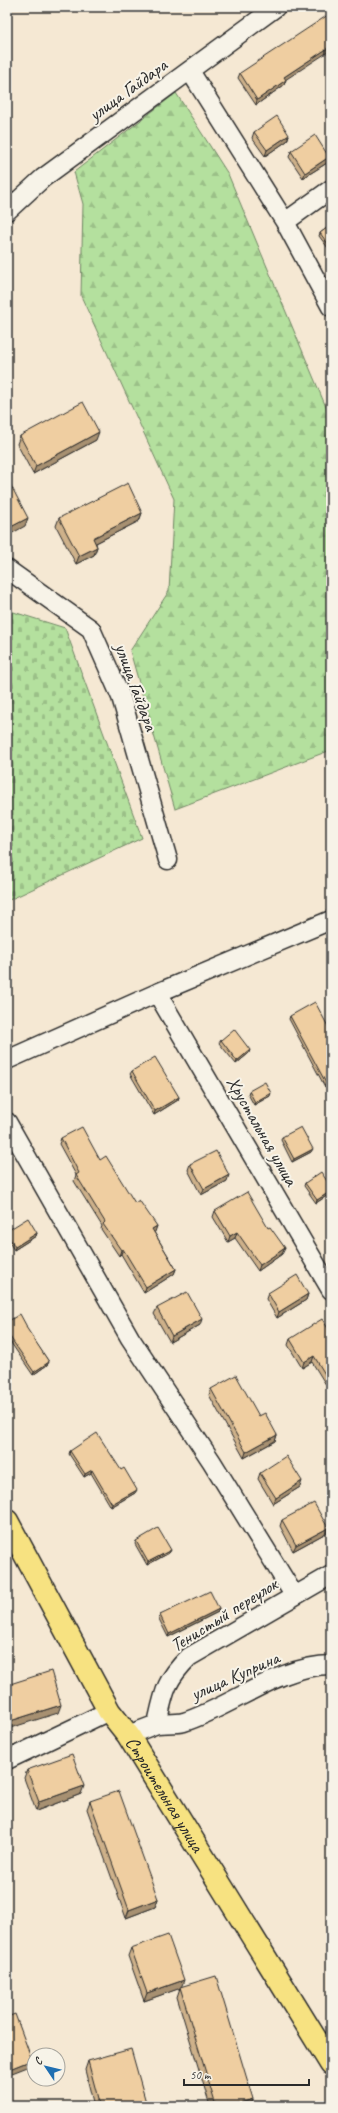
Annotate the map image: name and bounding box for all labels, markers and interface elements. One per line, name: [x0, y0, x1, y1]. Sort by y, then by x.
street label: улица Гайдара: [83, 53, 173, 127]
street label: улица Гайдара: [109, 639, 163, 735]
street label: Хрустальная улица: [221, 1072, 304, 1192]
street label: Тенистый переулок: [166, 1572, 284, 1657]
street label: улица Куприна: [186, 1645, 285, 1707]
street label: Строительная улица: [120, 1732, 210, 1858]
north arrow: [26, 2047, 66, 2087]
text: С: [31, 2054, 46, 2067]
scale bar: [184, 2061, 309, 2087]
text: 50 m: [190, 2067, 212, 2083]

